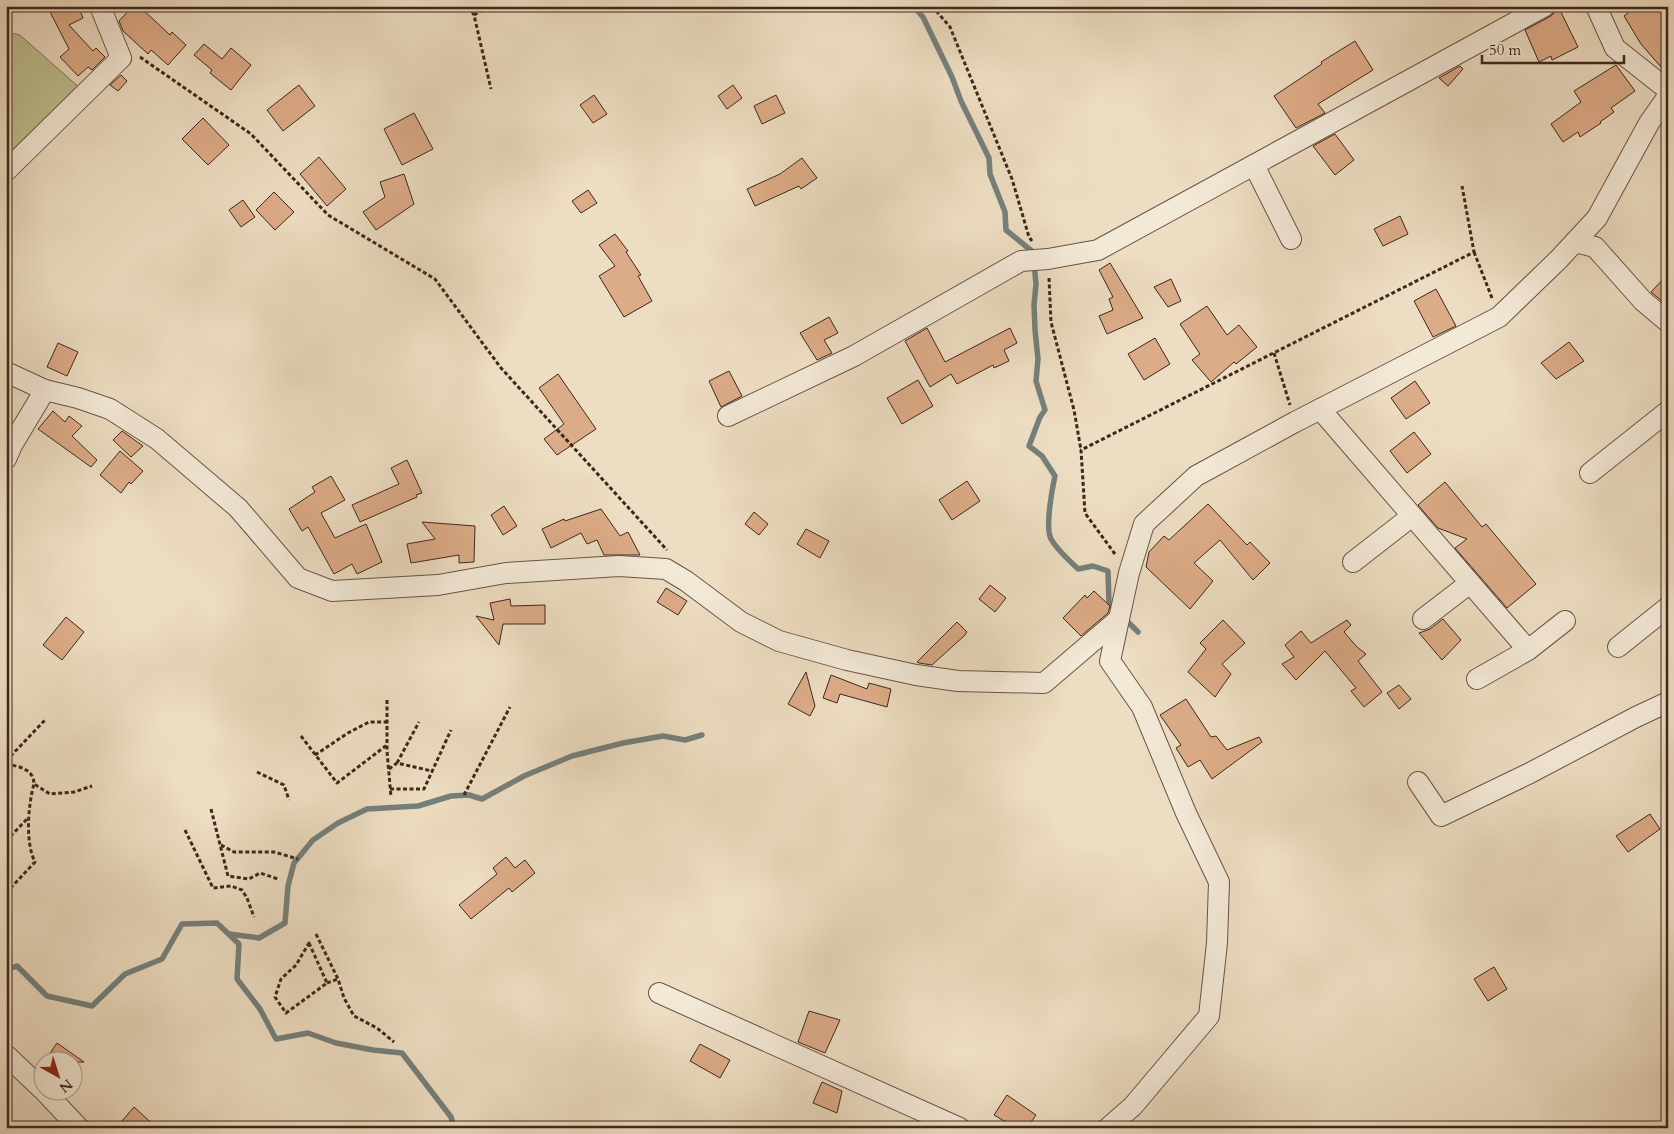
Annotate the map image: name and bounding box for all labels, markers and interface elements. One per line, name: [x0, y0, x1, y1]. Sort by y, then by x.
scale bar: [1482, 32, 1624, 64]
text: 50 m: [1489, 40, 1521, 60]
north arrow: [32, 1052, 82, 1102]
text: N: [55, 1075, 77, 1097]

